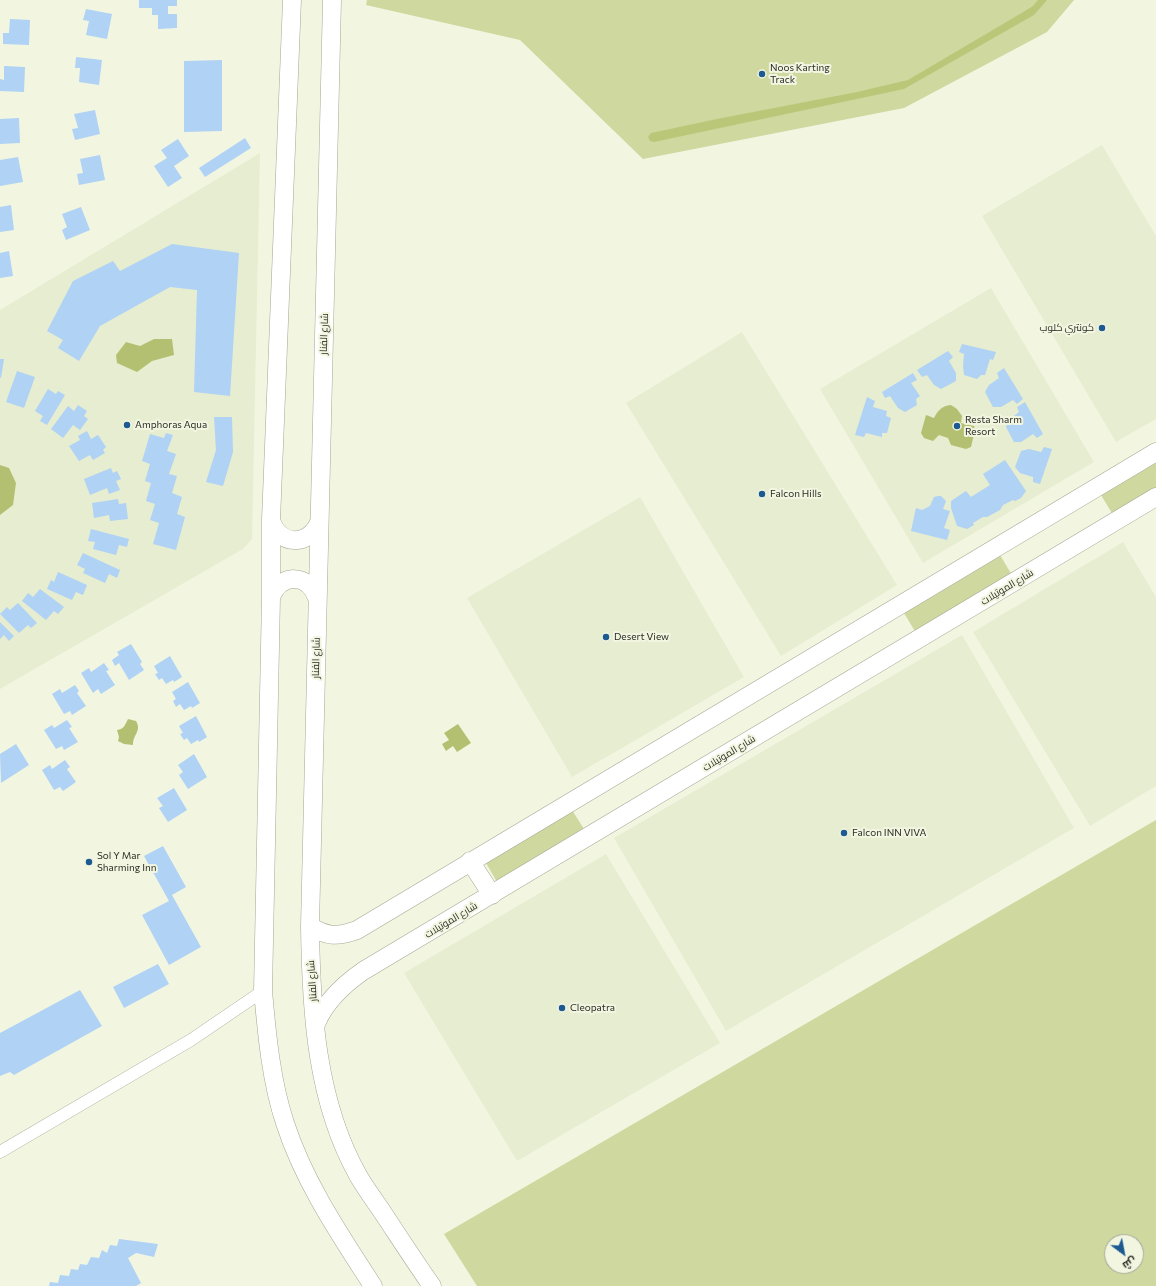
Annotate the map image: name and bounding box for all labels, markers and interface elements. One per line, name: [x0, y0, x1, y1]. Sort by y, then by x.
place label: Noos Karting Track: [770, 62, 830, 86]
marker: Noos Karting Track: [757, 69, 767, 79]
street label: شارع الفنار: [317, 313, 331, 355]
place label: كونتري كلوب: [1039, 322, 1094, 334]
marker: كونتري كلوب: [1097, 323, 1107, 333]
place label: Resta Sharm Resort: [965, 414, 1022, 438]
place label: Amphoras Aqua: [135, 419, 207, 431]
marker: Amphoras Aqua: [122, 420, 132, 430]
marker: Resta Sharm Resort: [952, 421, 962, 431]
place label: Falcon Hills: [770, 488, 822, 500]
marker: Falcon Hills: [757, 489, 767, 499]
street label: شارع الموتيلات: [978, 567, 1036, 607]
place label: Desert View: [614, 631, 669, 643]
marker: Desert View: [601, 632, 611, 642]
street label: شارع الفنار: [310, 637, 322, 679]
street label: شارع الموتيلات: [700, 733, 758, 773]
place label: Falcon INN VIVA: [852, 827, 926, 839]
marker: Falcon INN VIVA: [839, 828, 849, 838]
place label: Sol Y Mar Sharming Inn: [97, 850, 156, 874]
marker: Sol Y Mar Sharming Inn: [84, 857, 94, 867]
street label: شارع الموتيلات: [422, 900, 480, 940]
street label: شارع الفنار: [305, 960, 319, 1002]
place label: Cleopatra: [570, 1002, 615, 1014]
marker: Cleopatra: [557, 1003, 567, 1013]
north arrow: [1104, 1234, 1144, 1274]
text: ش: [1121, 1254, 1140, 1273]

